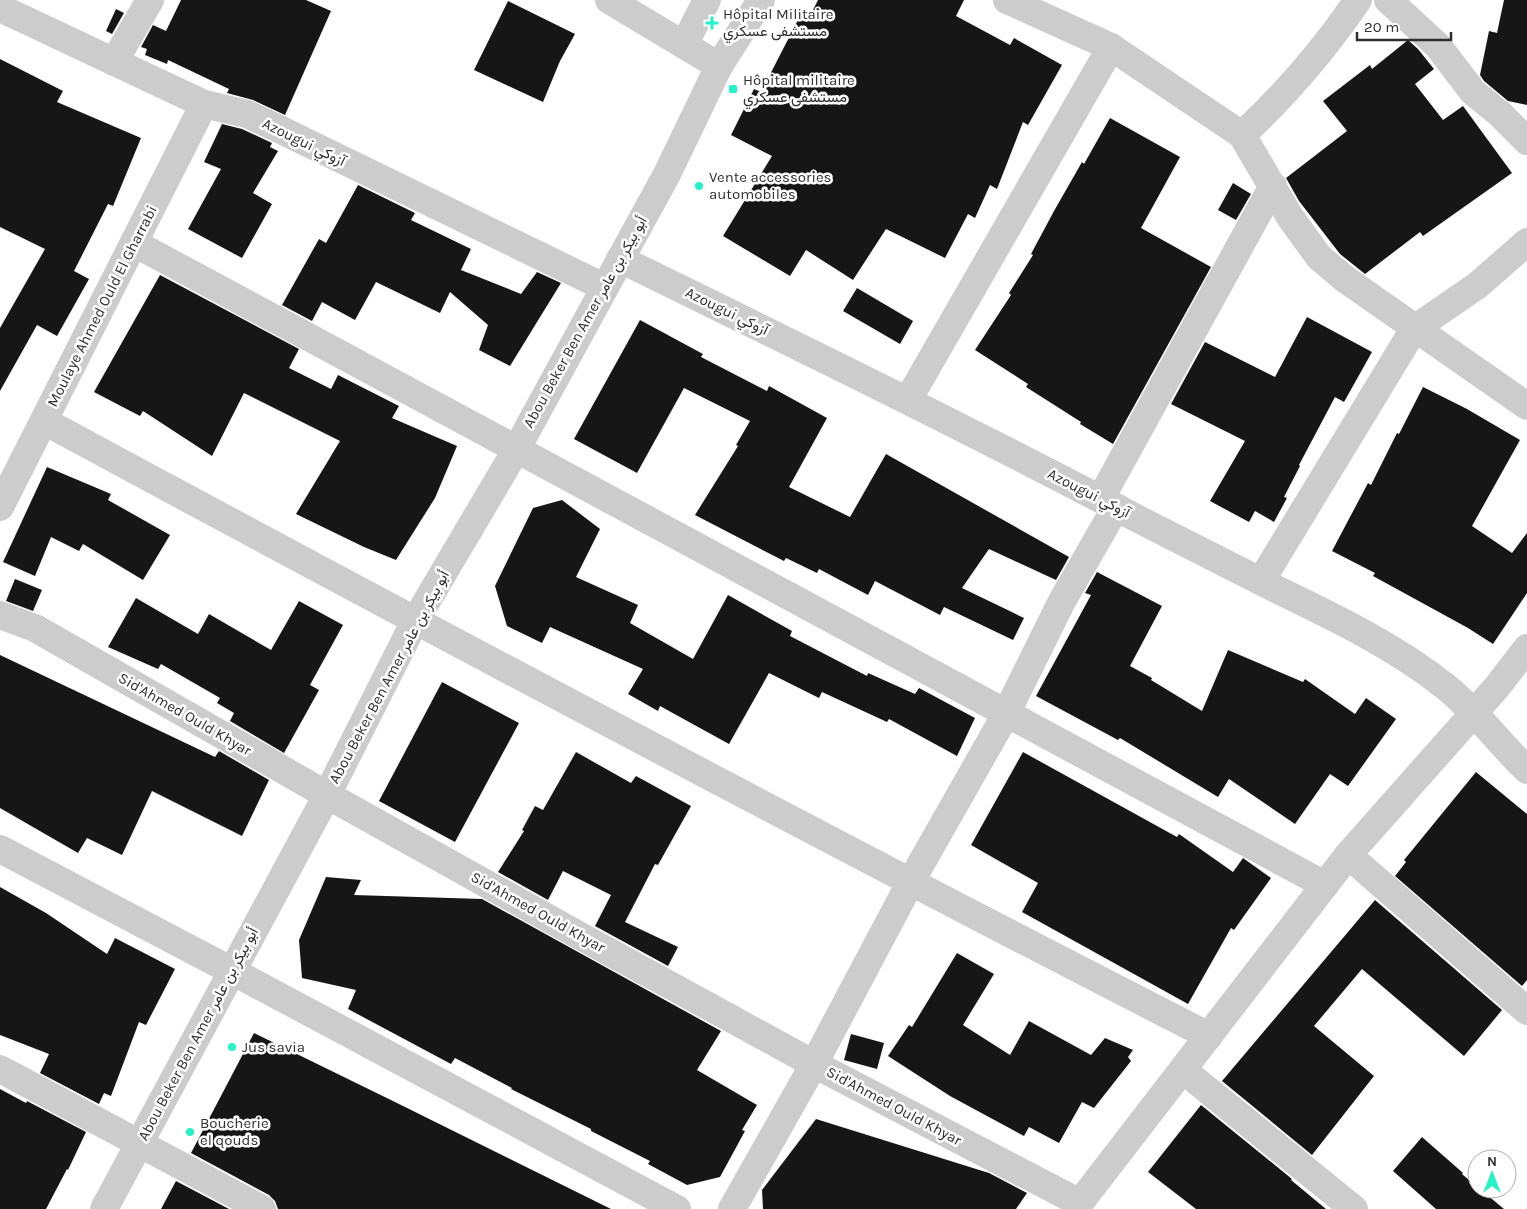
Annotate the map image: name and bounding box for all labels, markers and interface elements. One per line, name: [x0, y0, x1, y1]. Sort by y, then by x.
place label: Hôpital Militaire مستشفى عسكري: [723, 5, 833, 44]
scale bar: [1357, 10, 1451, 42]
marker: Hôpital Militaire مستشفى عسكري: [705, 16, 719, 30]
text: 20 m: [1364, 18, 1399, 36]
place label: Hôpital militaire مستشفى عسكري: [743, 71, 855, 110]
marker: Hôpital militaire مستشفى عسكري: [727, 83, 739, 95]
street label: Azougui آزوكي: [258, 114, 350, 174]
place label: Vente accessories automobiles: [709, 168, 832, 203]
marker: Vente accessories automobiles: [693, 180, 705, 192]
street label: Moulaye Ahmed Ould El Gharrabi: [43, 202, 161, 410]
street label: Abou Beker Ben Amer أبو بيكر بن عامر: [519, 213, 652, 431]
street label: Azougui آزوكي: [681, 283, 773, 343]
street label: Azougui آزوكي: [1043, 465, 1135, 526]
street label: Abou Beker Ben Amer أبو بيكر بن عامر: [325, 567, 454, 787]
street label: Sid'Ahmed Ould Khyar: [115, 669, 255, 760]
street label: Sid'Ahmed Ould Khyar: [468, 868, 609, 957]
street label: Abou Beker Ben Amer أبو بيكر بن عامر: [134, 924, 263, 1144]
place label: Jus savia: [242, 1038, 305, 1056]
marker: Jus savia: [226, 1041, 238, 1053]
street label: Sid'Ahmed Ould Khyar: [823, 1063, 965, 1150]
place label: Boucherie el qouds: [200, 1114, 269, 1149]
marker: Boucherie el qouds: [184, 1126, 196, 1138]
north arrow: [1467, 1149, 1517, 1199]
text: N: [1487, 1153, 1497, 1170]

